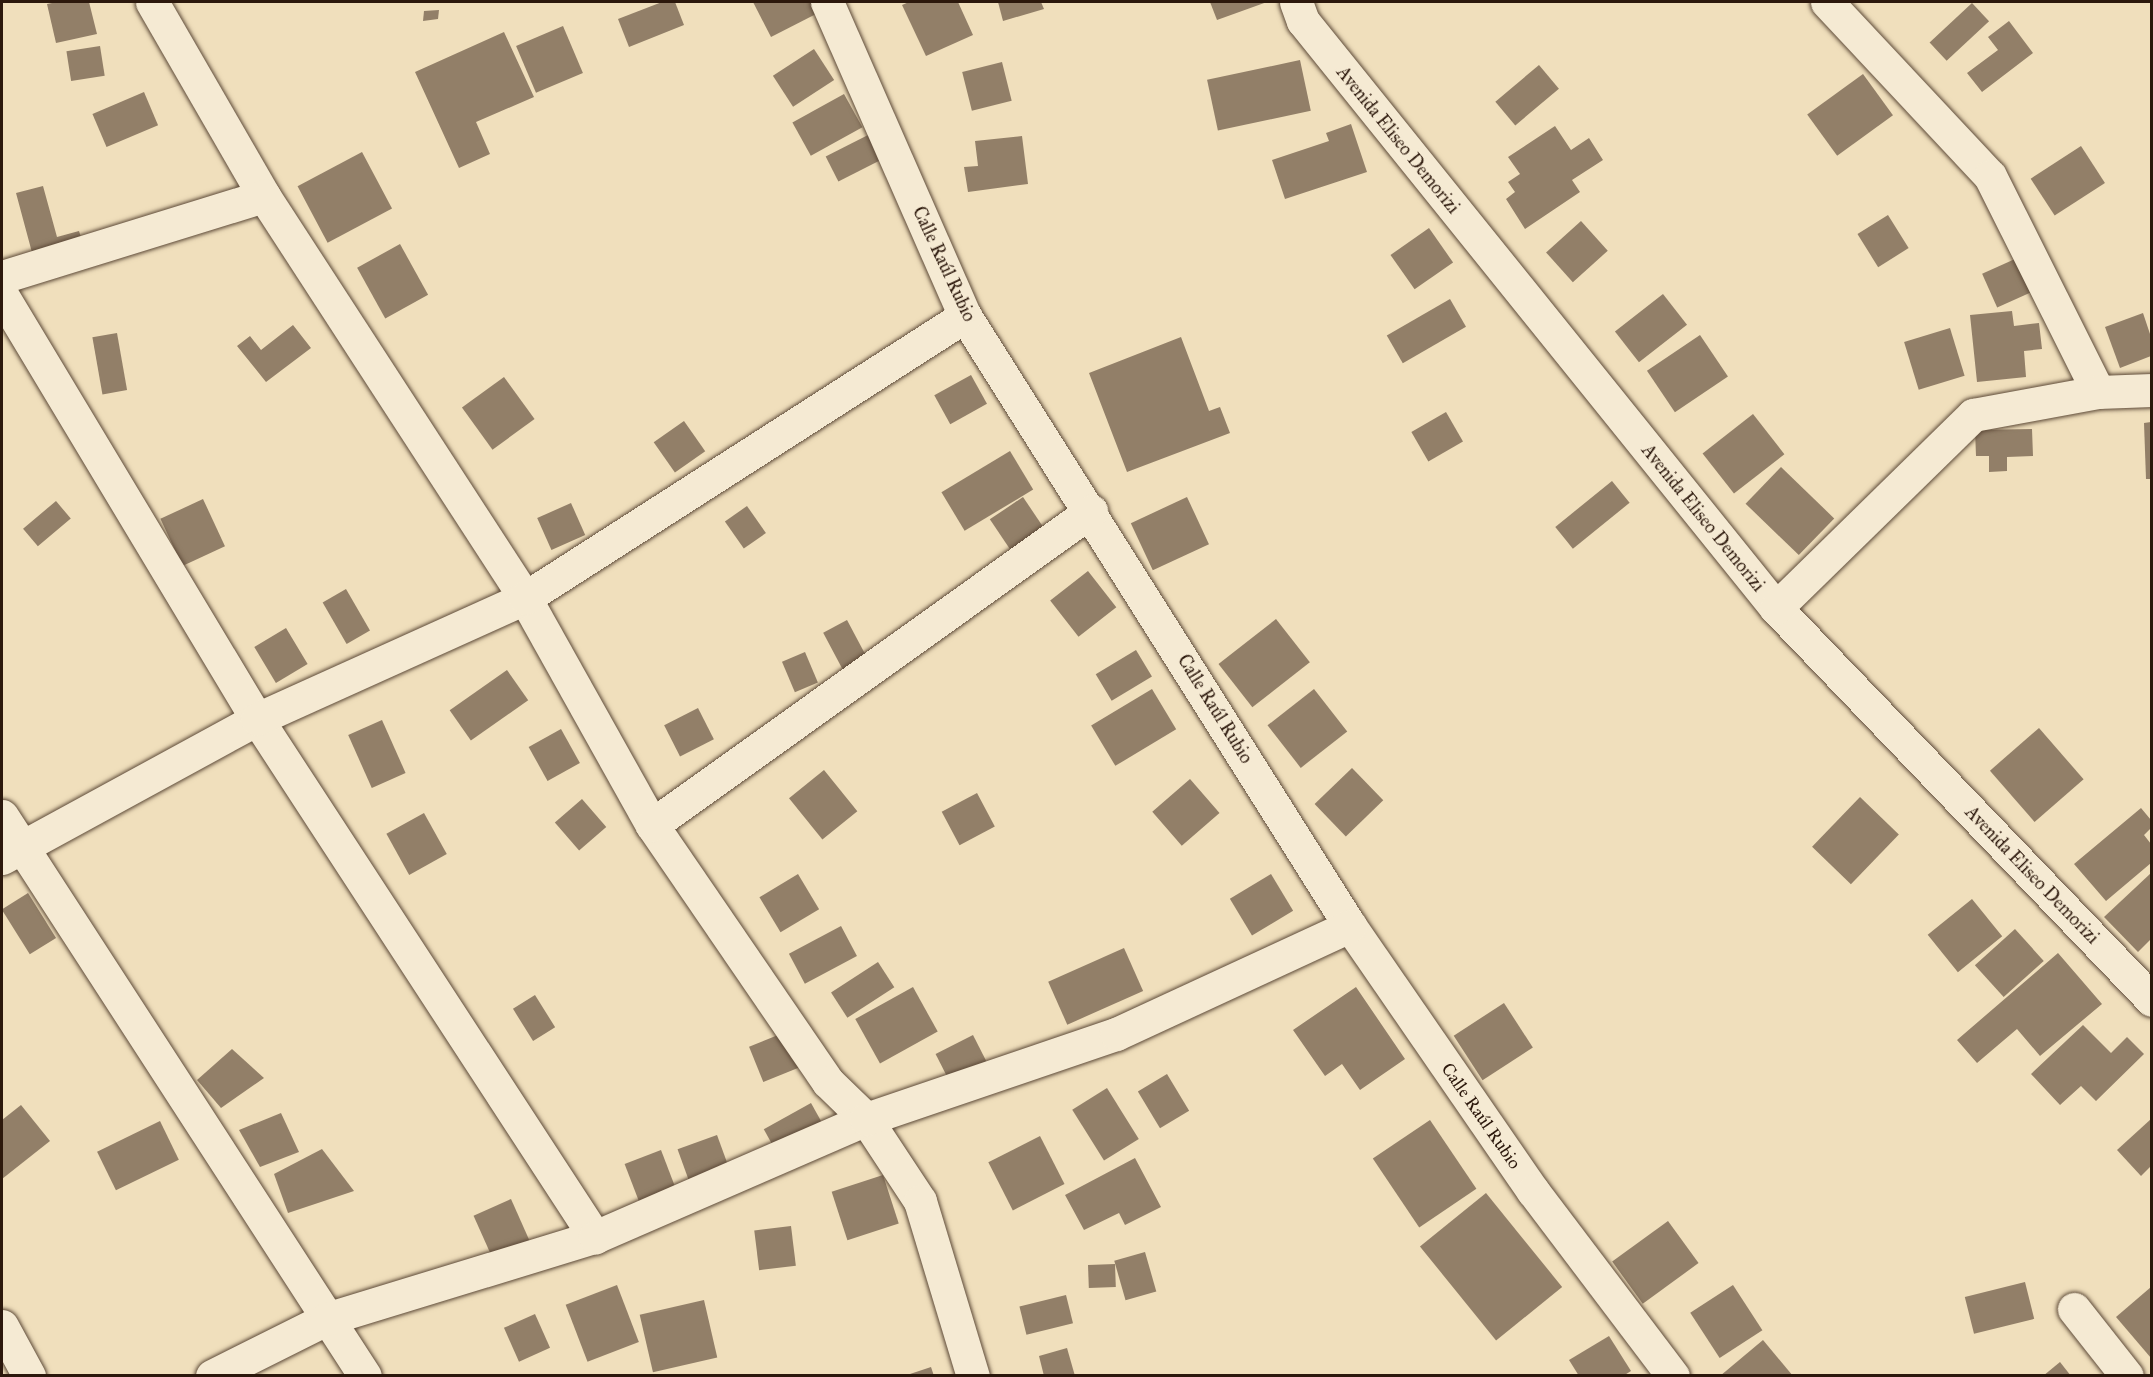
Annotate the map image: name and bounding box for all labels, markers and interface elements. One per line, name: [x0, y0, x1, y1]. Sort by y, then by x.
street label: Avenida Eliseo Demorizi: [1332, 62, 1464, 218]
street label: Calle Raúl Rubio: [908, 203, 980, 325]
street label: Avenida Eliseo Demorizi: [1637, 440, 1769, 596]
street label: Calle Raúl Rubio: [1173, 651, 1257, 767]
street label: Avenida Eliseo Demorizi: [1961, 802, 2103, 948]
street label: Calle Raúl Rubio: [1436, 1059, 1526, 1173]

